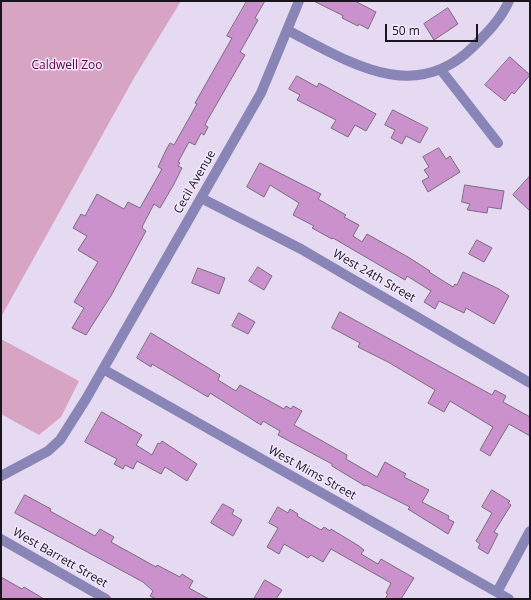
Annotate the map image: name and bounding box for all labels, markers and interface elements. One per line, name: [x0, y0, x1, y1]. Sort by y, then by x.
scale bar: [387, 16, 480, 42]
text: 50 m: [392, 22, 420, 39]
park label: Caldwell Zoo: [31, 59, 103, 73]
street label: Cecil Avenue: [171, 148, 219, 216]
street label: West 24th Street: [330, 247, 418, 305]
street label: West Mims Street: [266, 443, 358, 503]
street label: West Barrett Street: [10, 525, 110, 591]

